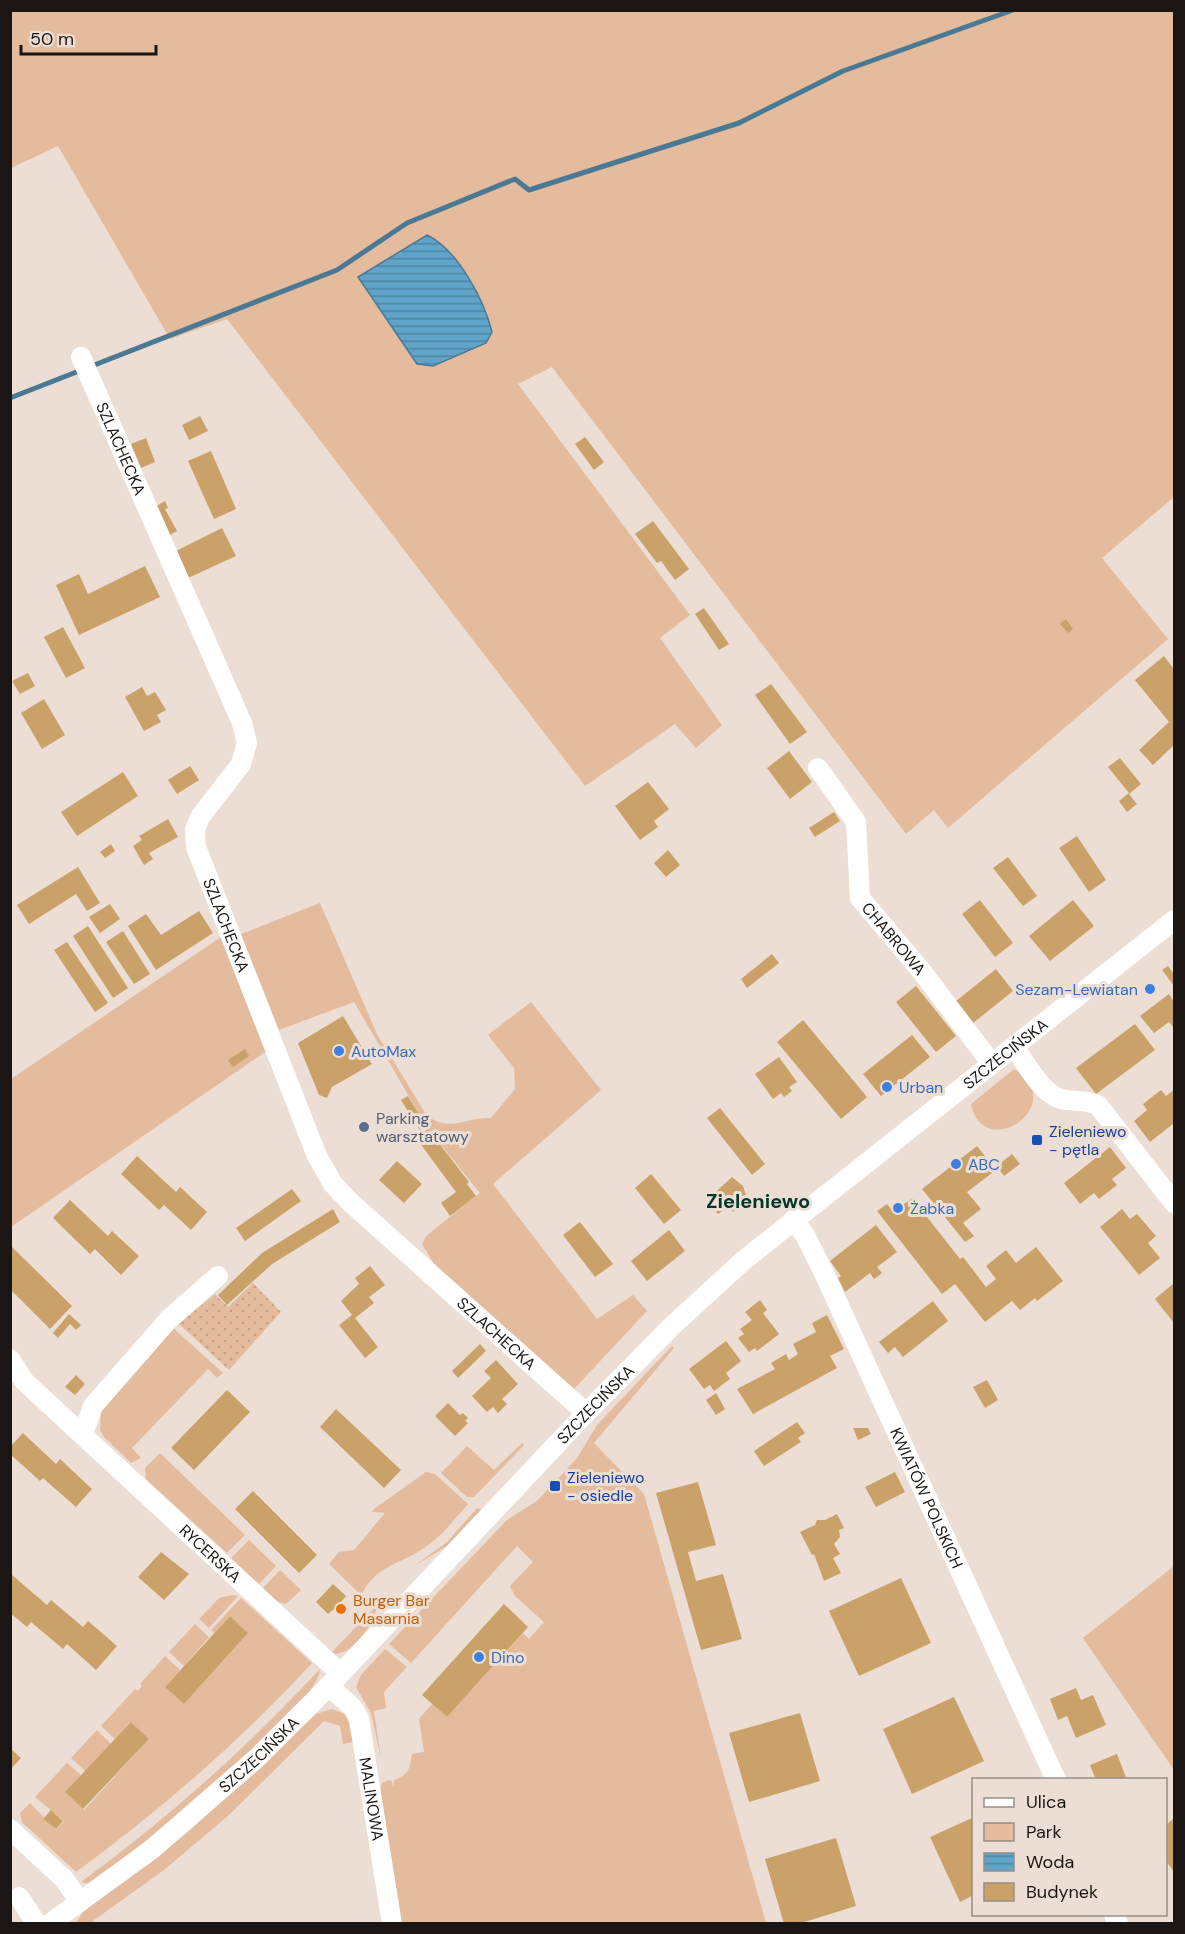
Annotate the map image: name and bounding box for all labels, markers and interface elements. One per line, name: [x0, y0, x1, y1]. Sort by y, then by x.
scale bar: [21, 18, 156, 56]
text: 50 m: [30, 27, 74, 51]
street label: SZLACHECKA: [91, 399, 151, 499]
street label: SZLACHECKA: [198, 875, 254, 976]
street label: CHABROWA: [857, 898, 931, 980]
place label: Sezam-Lewiatan: [1015, 979, 1138, 1000]
marker: Sezam-Lewiatan: [1143, 982, 1157, 996]
street label: SZCZECIŃSKA: [959, 1014, 1052, 1094]
place label: AutoMax: [351, 1041, 416, 1062]
marker: AutoMax: [332, 1044, 346, 1058]
place label: Urban: [899, 1077, 943, 1098]
marker: Urban: [880, 1080, 894, 1094]
place label: Parking warsztatowy: [376, 1108, 469, 1147]
marker: Parking warsztatowy: [357, 1120, 371, 1134]
place label: Zieleniewo - pętla: [1049, 1121, 1126, 1160]
marker: Zieleniewo - pętla: [1030, 1133, 1044, 1147]
place label: ABC: [968, 1154, 1000, 1175]
marker: ABC: [949, 1157, 963, 1171]
district label: Zieleniewo: [706, 1188, 810, 1214]
place label: Żabka: [910, 1198, 954, 1219]
marker: Żabka: [891, 1201, 905, 1215]
street label: SZLACHECKA: [452, 1293, 541, 1375]
street label: SZCZECIŃSKA: [552, 1360, 639, 1448]
street label: KWIATÓW POLSKICH: [885, 1424, 968, 1572]
place label: Zieleniewo - osiedle: [567, 1467, 644, 1506]
marker: Zieleniewo - osiedle: [548, 1479, 562, 1493]
street label: RYCERSKA: [175, 1520, 246, 1588]
place label: Burger Bar Masarnia: [353, 1590, 430, 1629]
marker: Burger Bar Masarnia: [334, 1602, 348, 1616]
place label: Dino: [491, 1647, 525, 1668]
marker: Dino: [472, 1650, 486, 1664]
street label: SZCZECIŃSKA: [214, 1712, 304, 1797]
street label: MALINOWA: [354, 1756, 388, 1843]
legend: [972, 1778, 1167, 1916]
text: Ulica: [1026, 1790, 1066, 1814]
text: Park: [1026, 1820, 1062, 1844]
text: Woda: [1026, 1850, 1074, 1874]
text: Budynek: [1026, 1880, 1098, 1904]

